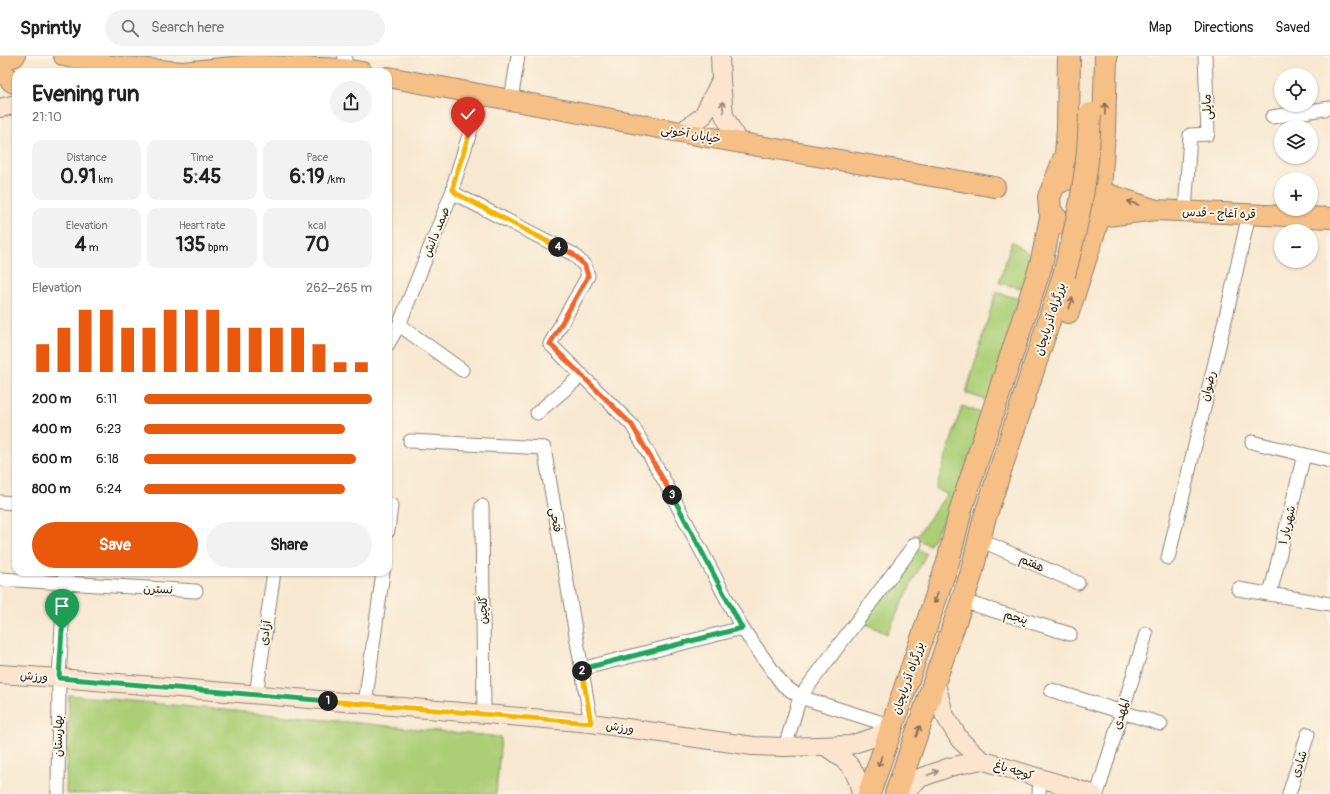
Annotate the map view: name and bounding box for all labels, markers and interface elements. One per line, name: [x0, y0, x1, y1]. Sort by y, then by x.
search box: [105, 10, 385, 46]
text: Sprintly: [20, 16, 81, 40]
icon: search: [119, 17, 141, 39]
text: Search here: [151, 18, 224, 37]
text: Map: [1149, 19, 1172, 36]
text: Directions: [1194, 19, 1253, 36]
text: Saved: [1275, 19, 1310, 36]
map controls: [1274, 68, 1318, 268]
button: locate: [1274, 68, 1318, 112]
text: Evening run: [32, 80, 140, 108]
button: share: [330, 81, 372, 123]
street label: مایلی: [1199, 94, 1216, 120]
pin: [451, 97, 485, 138]
one-way arrow: [719, 101, 727, 114]
icon: check: [457, 103, 479, 125]
one-way arrow: [1101, 103, 1108, 116]
text: 21:10: [32, 109, 62, 125]
button: layers: [1274, 120, 1318, 164]
street label: خیابان آخونی: [660, 122, 722, 147]
text: Distance: [67, 151, 107, 164]
text: Time: [190, 151, 213, 164]
text: Pace: [306, 151, 328, 164]
text: 0.91: [60, 164, 96, 189]
text: 5:45: [183, 164, 221, 189]
text: 6:19: [289, 164, 325, 189]
button: +: [1274, 172, 1318, 216]
text: km: [96, 173, 113, 186]
text: /km: [325, 173, 345, 186]
one-way arrow: [1127, 198, 1139, 206]
street label: صمد دانش: [420, 205, 453, 260]
street label: قره آغاج - قدس: [1182, 205, 1256, 223]
text: Elevation: [66, 219, 108, 232]
text: Heart rate: [179, 219, 225, 232]
text: kcal: [308, 219, 326, 232]
button: −: [1274, 224, 1318, 268]
text: 4: [75, 232, 86, 257]
text: 135: [176, 232, 206, 257]
text: 70: [305, 232, 329, 257]
pin: 4: [548, 237, 568, 257]
text: 4: [555, 240, 561, 253]
text: m: [86, 241, 99, 254]
text: bpm: [206, 241, 228, 254]
text: Elevation: [32, 280, 82, 296]
text: 262–265 m: [306, 280, 372, 296]
street label: بزرگراه آذربایجان: [1032, 281, 1069, 358]
one-way arrow: [1068, 297, 1075, 310]
street label: رضوان: [1197, 369, 1219, 403]
text: 200 m: [32, 391, 71, 407]
text: 6:11: [96, 391, 117, 407]
text: 400 m: [32, 421, 72, 437]
text: 6:23: [96, 421, 121, 437]
text: 600 m: [32, 451, 72, 467]
text: 6:18: [96, 451, 119, 467]
text: 800 m: [32, 481, 71, 497]
text: 6:24: [96, 481, 122, 497]
pin: 3: [662, 485, 682, 505]
text: 3: [669, 488, 675, 501]
street label: شهریار ۱: [1276, 504, 1299, 546]
street label: فتحی: [546, 507, 565, 534]
button: Save: [32, 522, 198, 568]
button: Share: [206, 522, 372, 568]
street label: هفتم: [1017, 551, 1047, 577]
street label: نسترن: [143, 581, 173, 598]
pin: [45, 589, 79, 630]
one-way arrow: [931, 592, 939, 604]
icon: arrive: [51, 595, 73, 617]
street label: گلچین: [476, 596, 491, 624]
street label: پنجم: [1002, 607, 1030, 629]
street label: آزادی: [256, 618, 275, 647]
street label: بزرگراه آذربایجان: [889, 640, 928, 717]
pin: 2: [572, 661, 592, 681]
text: 2: [579, 664, 585, 677]
street label: ورزش: [19, 668, 49, 685]
pin: 1: [318, 691, 338, 711]
text: 1: [326, 694, 330, 707]
street label: المهدی: [1110, 697, 1133, 731]
street label: بهارستان: [51, 715, 66, 757]
street label: ورزش: [605, 718, 635, 737]
one-way arrow: [915, 724, 922, 737]
street label: شادی: [1288, 749, 1311, 780]
one-way arrow: [876, 755, 883, 768]
street label: کوچه باغ: [992, 757, 1036, 785]
one-way arrow: [927, 769, 939, 777]

